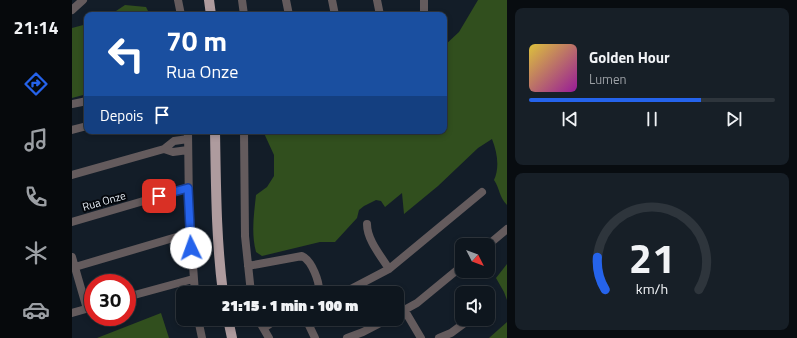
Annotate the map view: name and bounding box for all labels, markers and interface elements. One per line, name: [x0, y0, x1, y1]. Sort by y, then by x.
text: 21:14: [14, 14, 58, 41]
text: 70 m: [166, 19, 227, 62]
icon: left: [100, 28, 152, 80]
text: Golden Hour: [589, 46, 670, 69]
text: Rua Onze: [166, 58, 238, 85]
text: Lumen: [589, 69, 626, 89]
icon: directions: [22, 70, 50, 98]
text: Depois: [100, 104, 143, 127]
icon: arrive: [151, 104, 173, 126]
icon: previous: [559, 108, 581, 130]
icon: pause: [641, 108, 663, 130]
icon: next: [723, 108, 745, 130]
icon: music: [22, 126, 50, 154]
pin: [142, 179, 176, 213]
icon: phone: [22, 183, 50, 211]
icon: arrive: [148, 185, 170, 207]
street label: Rua Onze: [81, 187, 128, 215]
text: 21: [629, 225, 675, 288]
position arrow: [170, 227, 212, 269]
north arrow: [455, 238, 495, 278]
map controls: [455, 238, 495, 326]
icon: climate: [22, 239, 50, 267]
speed limit sign: 30: [84, 274, 136, 326]
text: km/h: [636, 277, 668, 299]
button: sound: [455, 286, 495, 326]
text: 21:15 · 1 min · 100 m: [222, 294, 358, 317]
icon: car: [22, 296, 50, 324]

